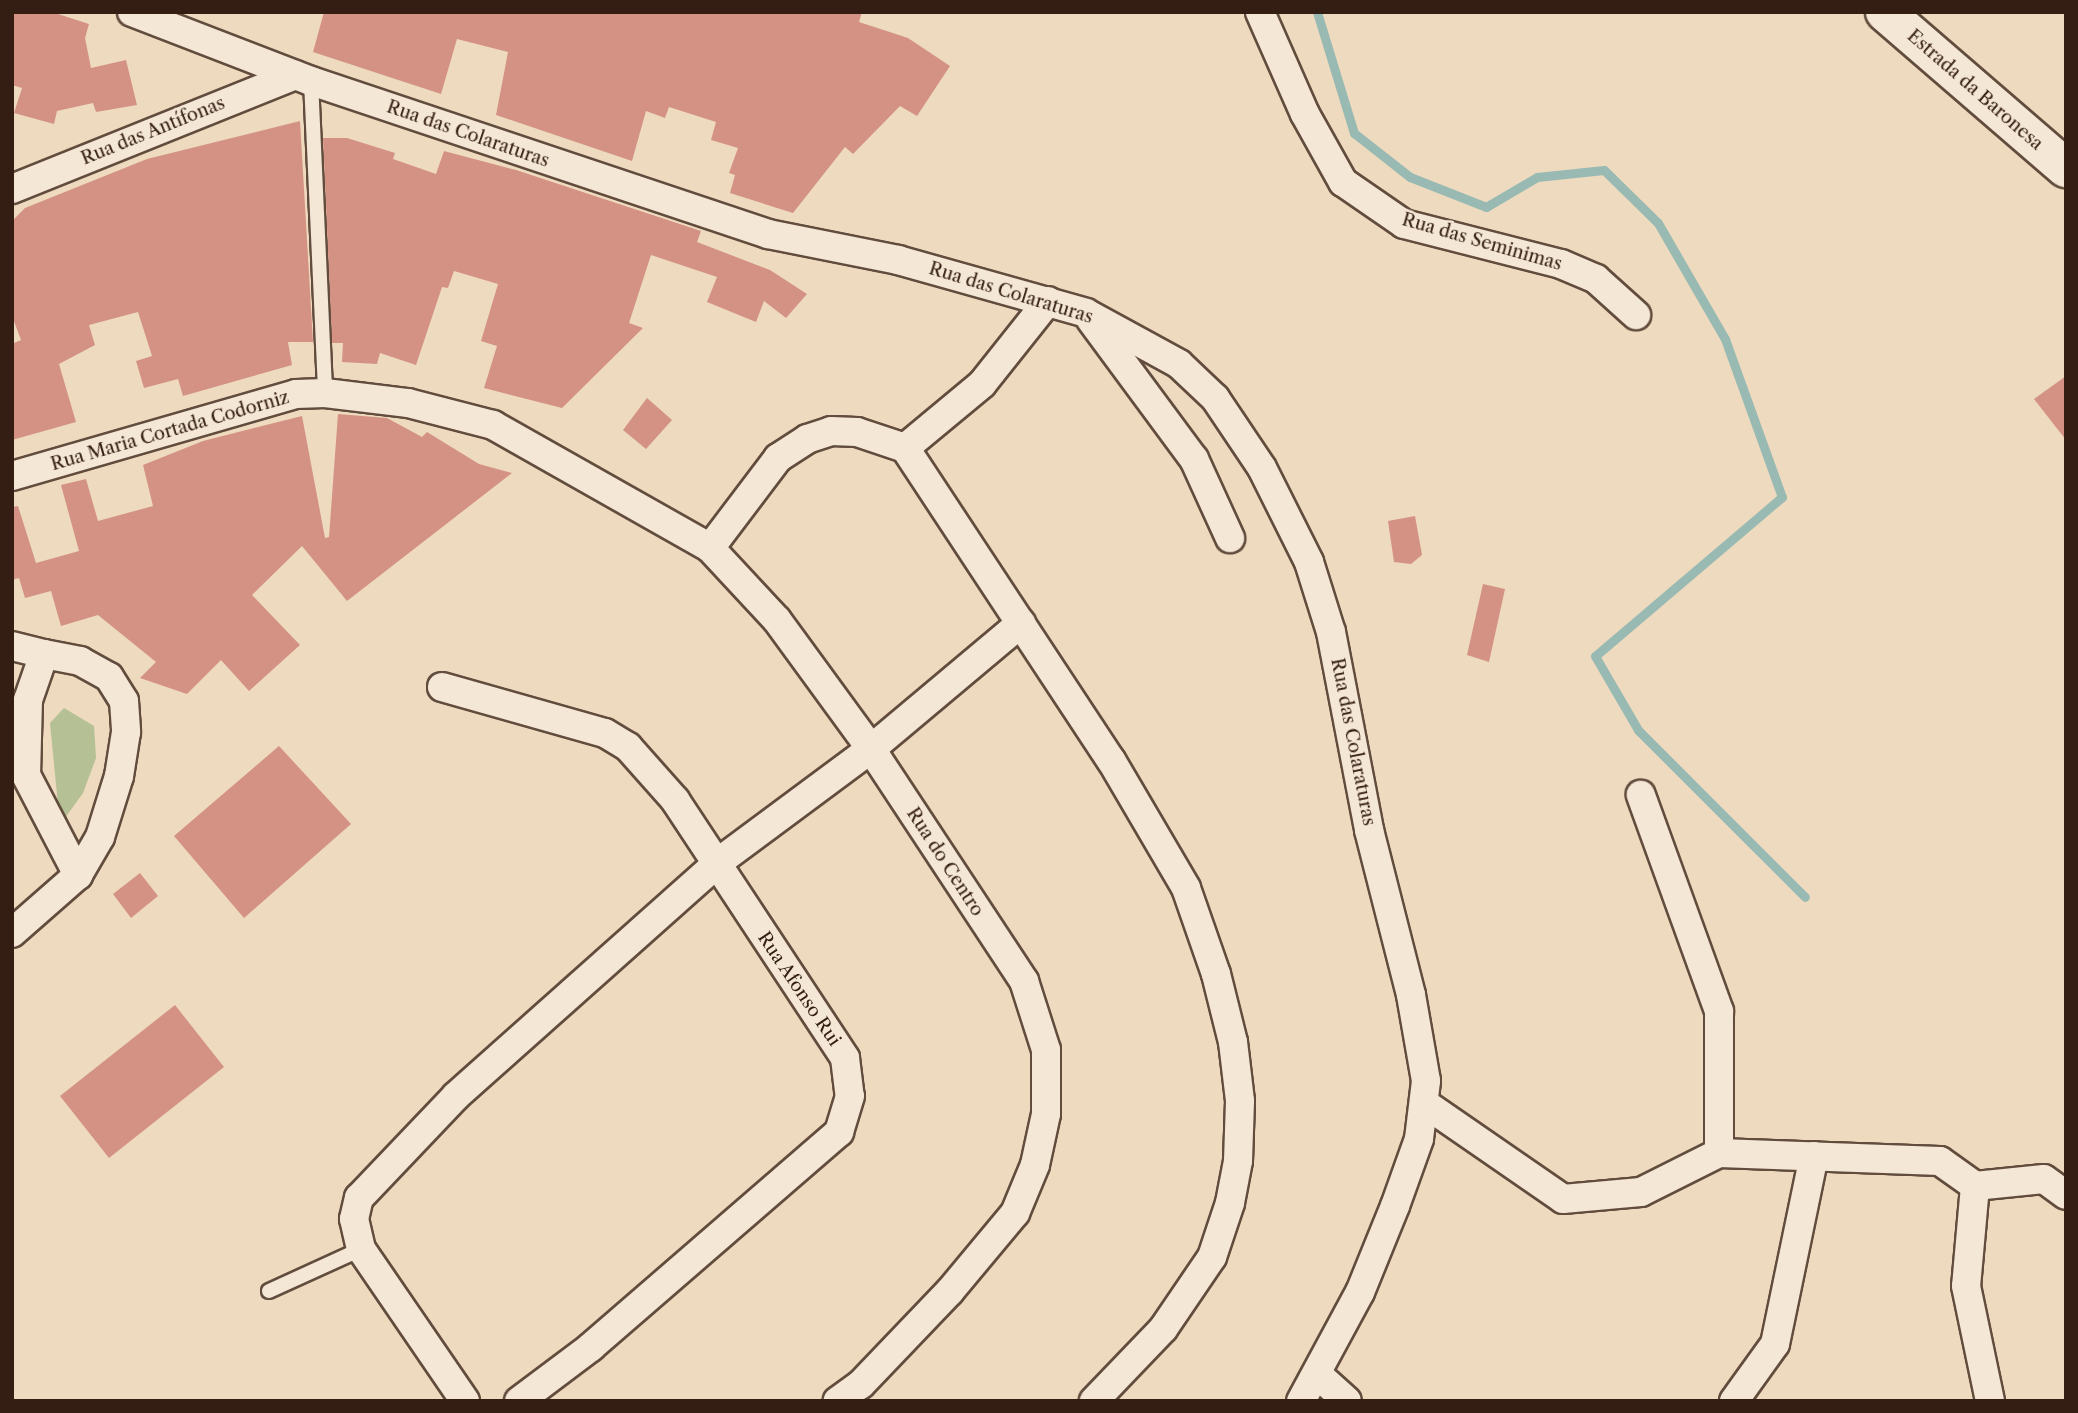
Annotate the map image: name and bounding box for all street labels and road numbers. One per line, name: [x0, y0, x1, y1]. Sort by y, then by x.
street label: Estrada da Baronesa: [1903, 25, 2047, 155]
street label: Rua das Antífonas: [78, 92, 228, 170]
street label: Rua das Colaraturas: [384, 96, 552, 172]
street label: Rua das Seminimas: [1399, 209, 1565, 275]
street label: Rua das Colaraturas: [926, 258, 1096, 328]
street label: Rua Maria Cortada Codorniz: [48, 387, 292, 475]
street label: Rua das Colaraturas: [1326, 656, 1380, 828]
street label: Rua do Centro: [902, 804, 988, 920]
street label: Rua Afonso Rui: [753, 928, 845, 1050]

